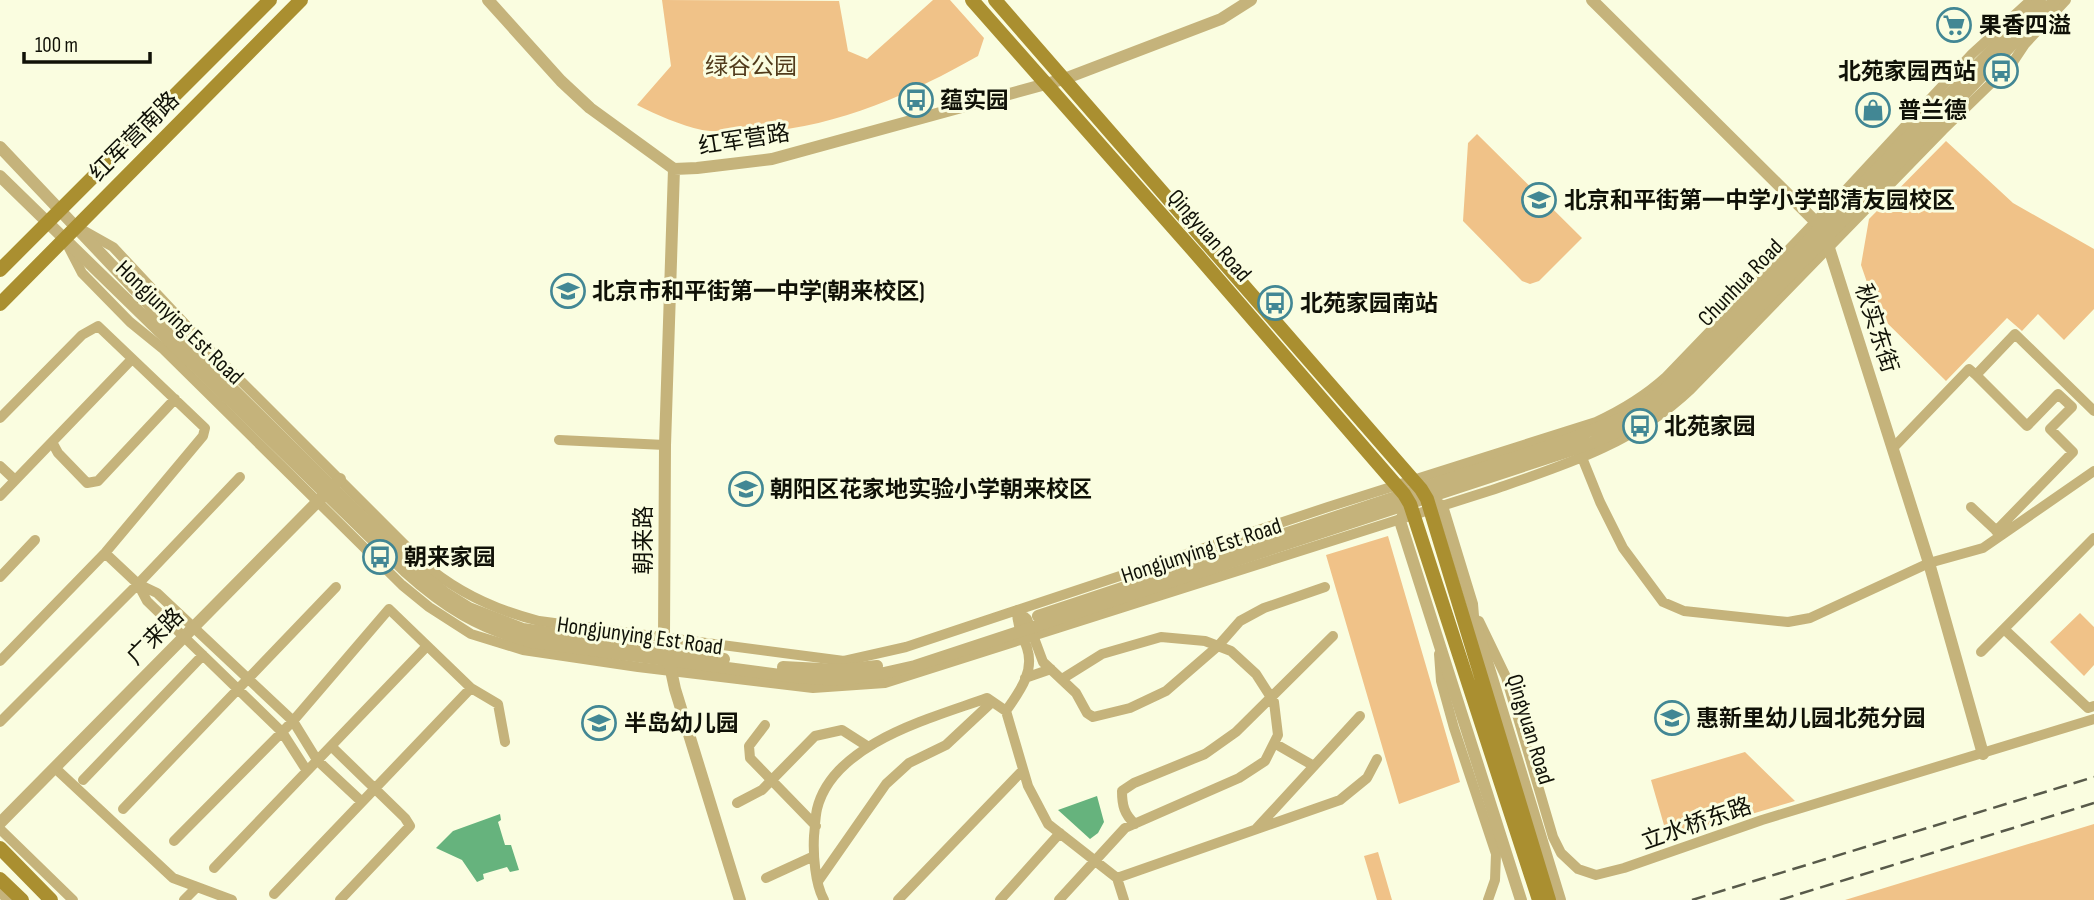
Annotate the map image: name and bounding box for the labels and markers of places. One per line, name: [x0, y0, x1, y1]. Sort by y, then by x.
supermarket icon: 果香四溢: [1935, 6, 1973, 44]
place label: 果香四溢: [1979, 12, 2071, 40]
bus stop icon: 北苑家园西站: [1982, 52, 2020, 90]
place label: 北苑家园西站: [1838, 58, 1976, 86]
bus stop icon: 蕴实园: [897, 81, 935, 119]
place label: 蕴实园: [940, 87, 1009, 115]
shop icon: 普兰德: [1854, 91, 1892, 129]
place label: 普兰德: [1898, 97, 1967, 125]
school or university icon: 北京和平街第一中学小学部清友园校区: [1520, 181, 1558, 219]
place label: 北京和平街第一中学小学部清友园校区: [1564, 187, 1955, 215]
school or university icon: 北京市和平街第一中学(朝来校区): [549, 272, 587, 310]
place label: 北京市和平街第一中学(朝来校区): [592, 278, 925, 306]
bus stop icon: 北苑家园南站: [1256, 284, 1294, 322]
place label: 北苑家园南站: [1300, 290, 1438, 318]
bus stop icon: 北苑家园: [1621, 407, 1659, 445]
place label: 北苑家园: [1664, 413, 1756, 441]
school or university icon: 朝阳区花家地实验小学朝来校区: [727, 470, 765, 508]
place label: 朝阳区花家地实验小学朝来校区: [770, 476, 1092, 504]
bus stop icon: 朝来家园: [361, 538, 399, 576]
place label: 朝来家园: [404, 544, 496, 572]
school or university icon: 惠新里幼儿园北苑分园: [1653, 699, 1691, 737]
school or university icon: 半岛幼儿园: [580, 704, 618, 742]
place label: 惠新里幼儿园北苑分园: [1696, 705, 1926, 733]
place label: 半岛幼儿园: [624, 710, 739, 738]

